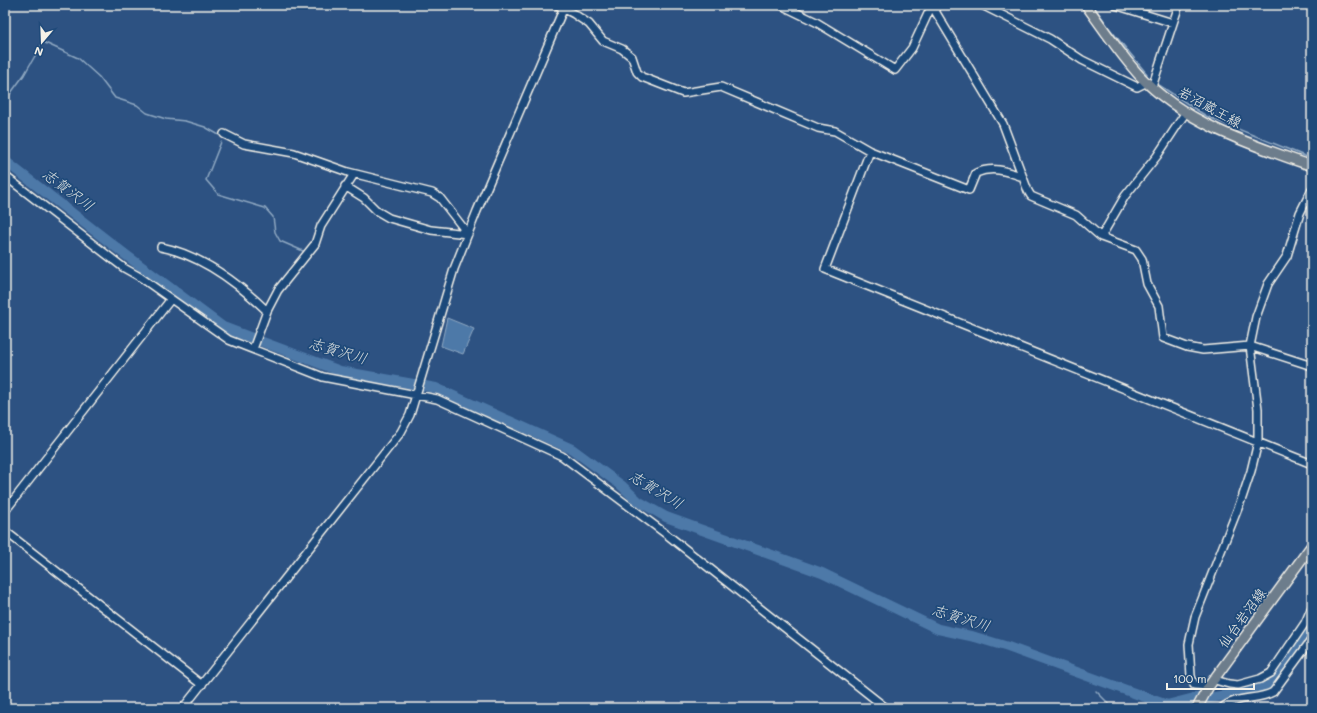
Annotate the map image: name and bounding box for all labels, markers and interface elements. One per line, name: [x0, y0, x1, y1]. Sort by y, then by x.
north arrow: [22, 22, 62, 62]
text: N: [32, 43, 45, 60]
street label: 岩沼蔵王線: [1175, 81, 1245, 132]
water label: 志賀沢川: [39, 163, 99, 215]
water label: 志賀沢川: [307, 332, 370, 368]
water label: 志賀沢川: [626, 465, 687, 513]
street label: 仙台岩沼線: [1213, 584, 1270, 652]
water label: 志賀沢川: [930, 599, 993, 635]
scale bar: [1167, 665, 1254, 691]
text: 100 m: [1173, 670, 1207, 686]

